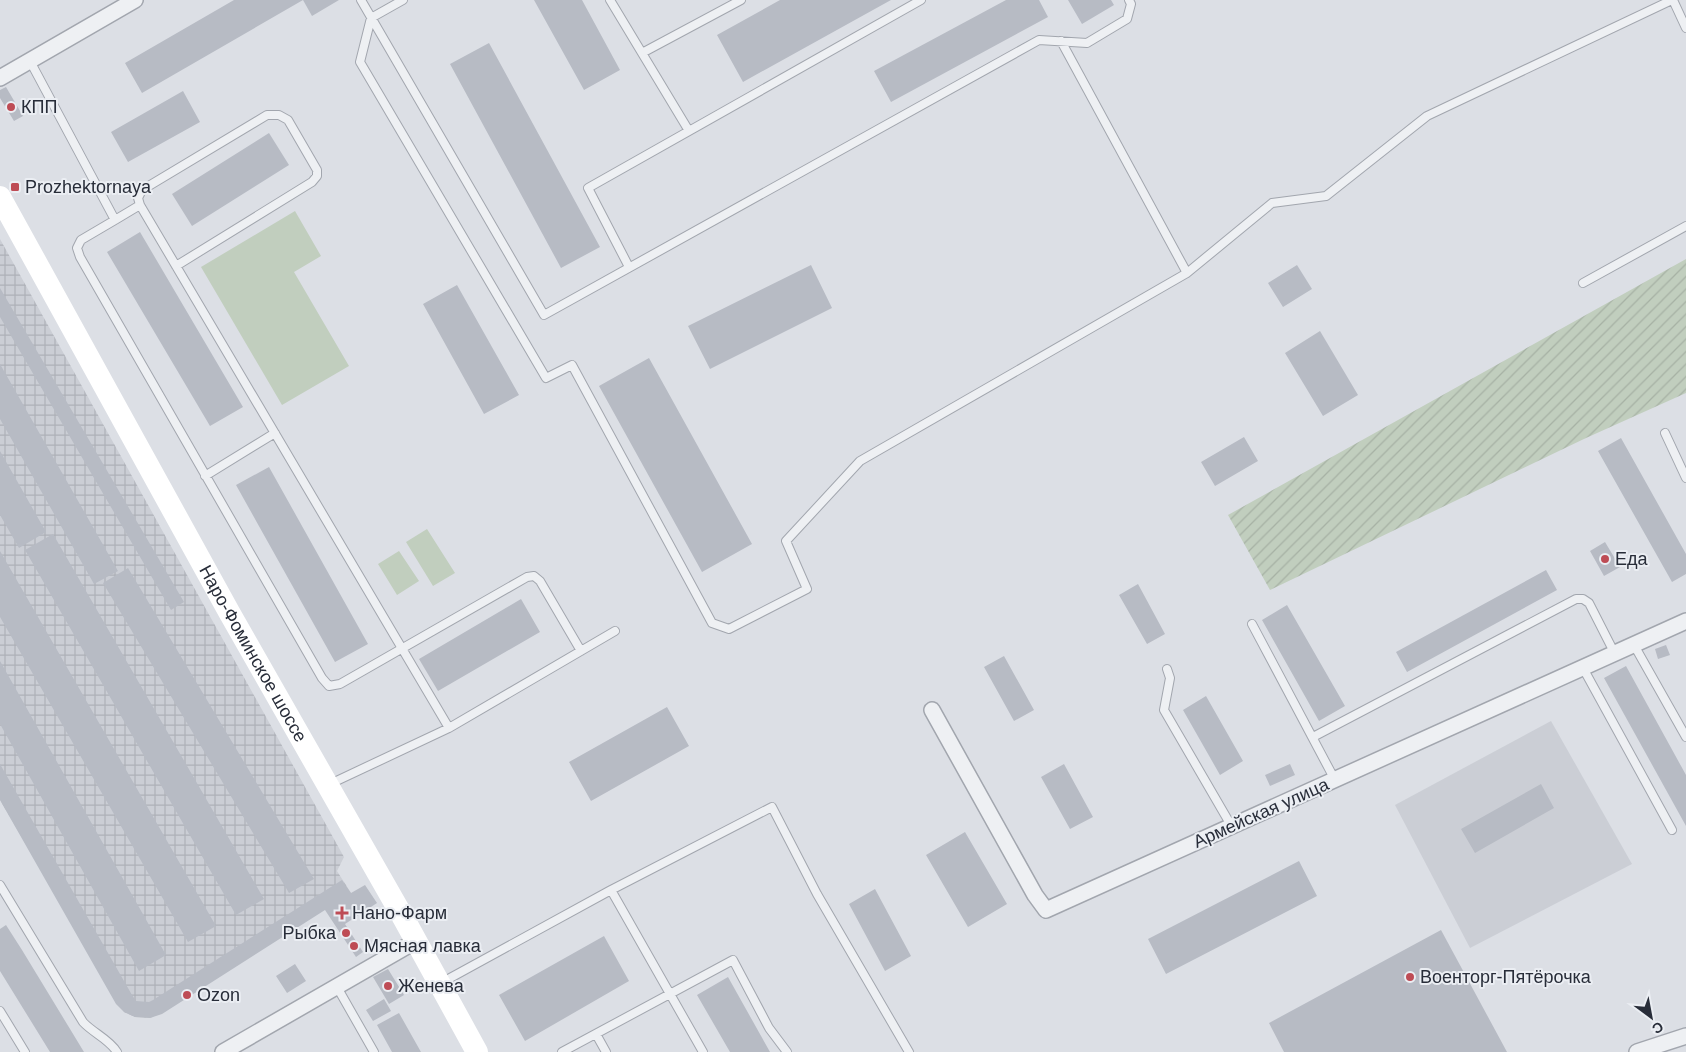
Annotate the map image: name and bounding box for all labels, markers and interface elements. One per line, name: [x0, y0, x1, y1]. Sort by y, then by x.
place label: КПП: [21, 97, 57, 117]
marker: КПП: [5, 101, 17, 113]
place label: Prozhektornaya: [25, 177, 152, 197]
marker: Prozhektornaya: [9, 181, 21, 193]
place label: Еда: [1615, 549, 1649, 569]
marker: Еда: [1599, 553, 1611, 565]
street label: Наро-Фоминское шоссе: [195, 562, 311, 745]
street label: Армейская улица: [1190, 774, 1333, 852]
place label: Нано-Фарм: [352, 903, 447, 923]
marker: Нано-Фарм: [336, 907, 348, 919]
place label: Рыбка: [282, 923, 337, 943]
marker: Рыбка: [340, 927, 352, 939]
place label: Мясная лавка: [364, 936, 482, 956]
marker: Мясная лавка: [348, 940, 360, 952]
place label: Военторг-Пятёрочка: [1420, 967, 1592, 987]
marker: Военторг-Пятёрочка: [1404, 971, 1416, 983]
place label: Женева: [398, 976, 465, 996]
marker: Женева: [382, 980, 394, 992]
place label: Ozon: [197, 985, 240, 1005]
marker: Ozon: [181, 989, 193, 1001]
north arrow: [1626, 992, 1676, 1042]
text: С: [1649, 1019, 1666, 1037]

